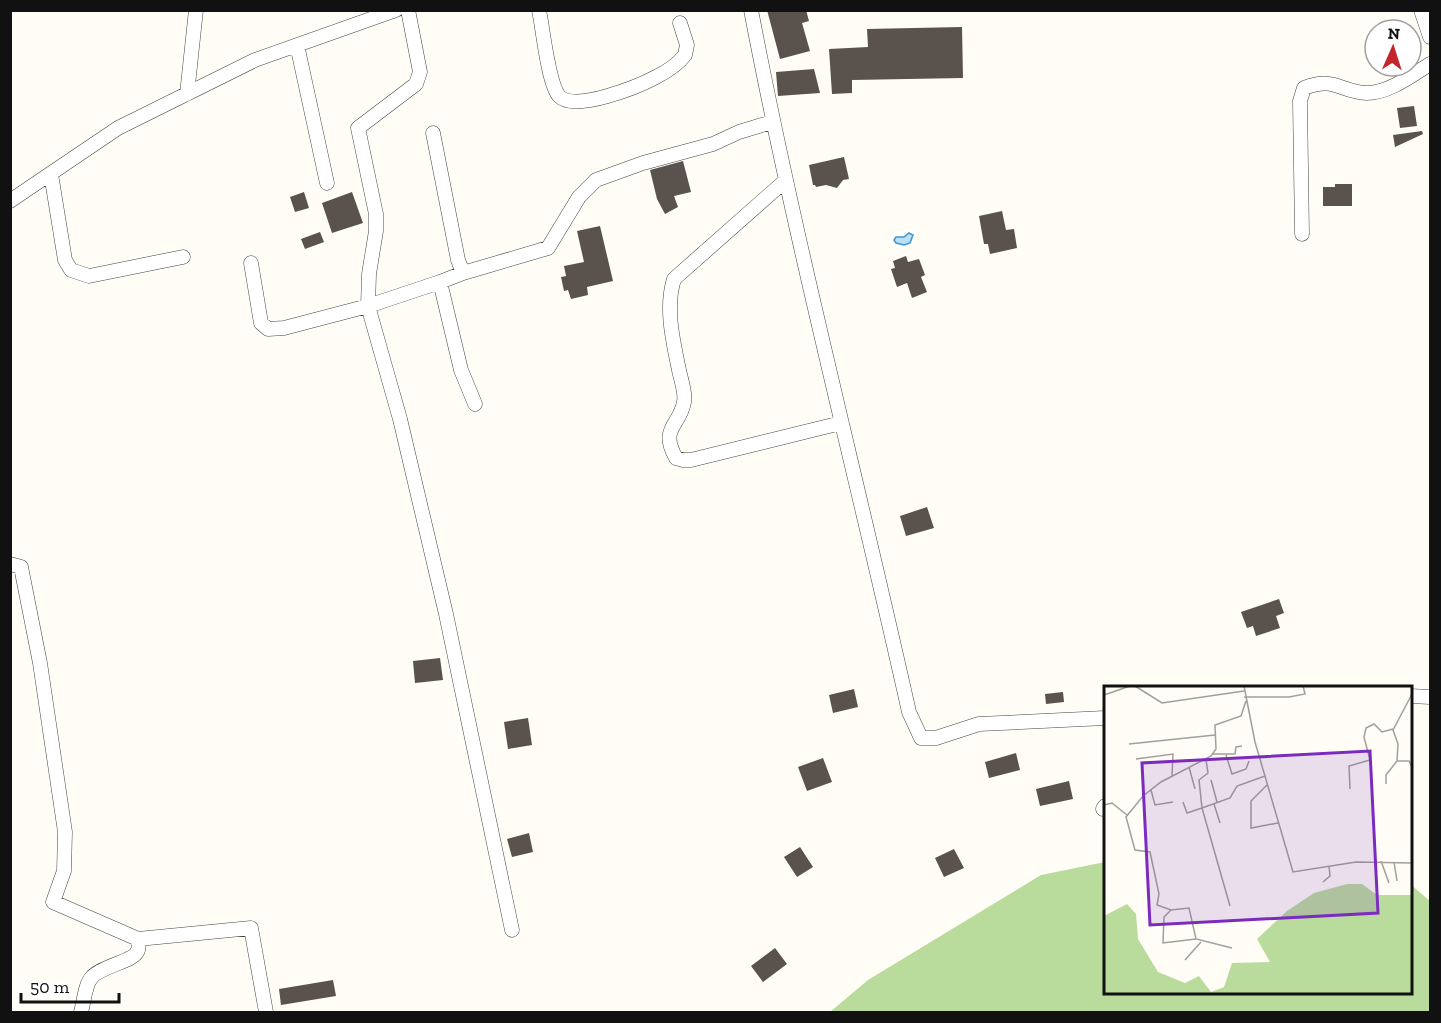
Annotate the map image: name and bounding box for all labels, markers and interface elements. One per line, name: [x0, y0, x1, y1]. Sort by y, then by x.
north arrow: [1363, 18, 1423, 78]
text: N: [1387, 24, 1400, 43]
inset map: [1104, 686, 1411, 993]
scale bar: [21, 966, 118, 1004]
text: 50 m: [30, 976, 70, 998]

